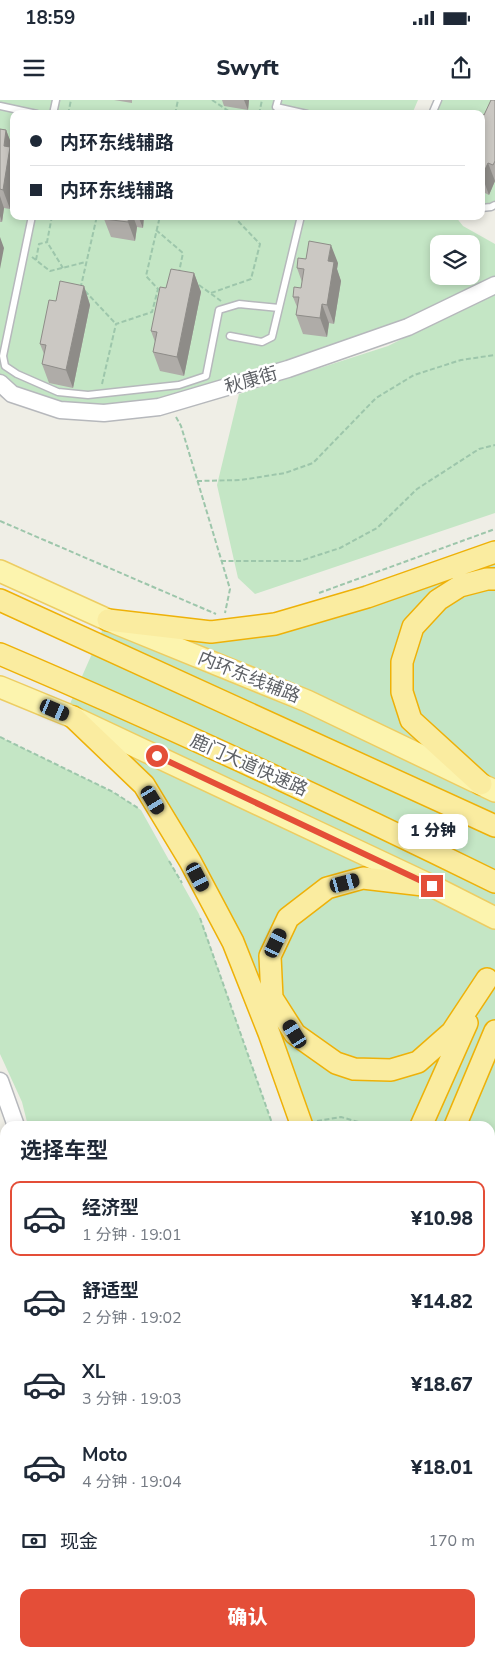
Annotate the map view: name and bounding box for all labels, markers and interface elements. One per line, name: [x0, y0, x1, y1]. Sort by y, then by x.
text: 18:59: [25, 5, 75, 31]
text: Swyft: [216, 53, 279, 83]
icon: menu: [20, 54, 48, 82]
icon: share: [447, 54, 475, 82]
text: 内环东线辅路: [60, 130, 174, 156]
text: 内环东线辅路: [60, 178, 174, 204]
map controls: [430, 235, 480, 285]
button: layers: [430, 235, 480, 285]
street label: 秋康街: [222, 361, 280, 399]
street label: 内环东线辅路: [194, 646, 304, 708]
car: [38, 697, 71, 723]
street label: 鹿门大道快速路: [187, 728, 311, 802]
route start: [146, 745, 168, 767]
car: [138, 783, 167, 817]
callout: 1 分钟: [397, 814, 467, 848]
text: 1 分钟: [410, 820, 456, 842]
car: [184, 860, 211, 894]
car: [328, 872, 361, 894]
route end: [421, 875, 443, 897]
car: [262, 926, 289, 960]
car: [280, 1017, 309, 1051]
text: 选择车型: [20, 1136, 108, 1166]
text: 经济型: [82, 1195, 139, 1221]
icon: car: [22, 1196, 67, 1241]
text: ¥10.98: [411, 1206, 473, 1232]
text: 1 分钟 · 19:01: [82, 1224, 182, 1246]
text: 舒适型: [82, 1278, 139, 1304]
icon: car: [22, 1279, 67, 1324]
text: ¥14.82: [411, 1289, 473, 1315]
text: 2 分钟 · 19:02: [82, 1307, 182, 1329]
text: XL: [82, 1359, 105, 1385]
icon: car: [22, 1362, 67, 1407]
text: ¥18.67: [411, 1372, 473, 1398]
text: 3 分钟 · 19:03: [82, 1388, 182, 1410]
text: Moto: [82, 1442, 128, 1468]
icon: car: [22, 1445, 67, 1490]
text: ¥18.01: [411, 1455, 473, 1481]
text: 4 分钟 · 19:04: [82, 1471, 182, 1493]
icon: cash: [20, 1527, 48, 1555]
text: 现金: [60, 1529, 98, 1555]
text: 170 m: [428, 1530, 475, 1552]
button: 确认: [20, 1589, 475, 1647]

